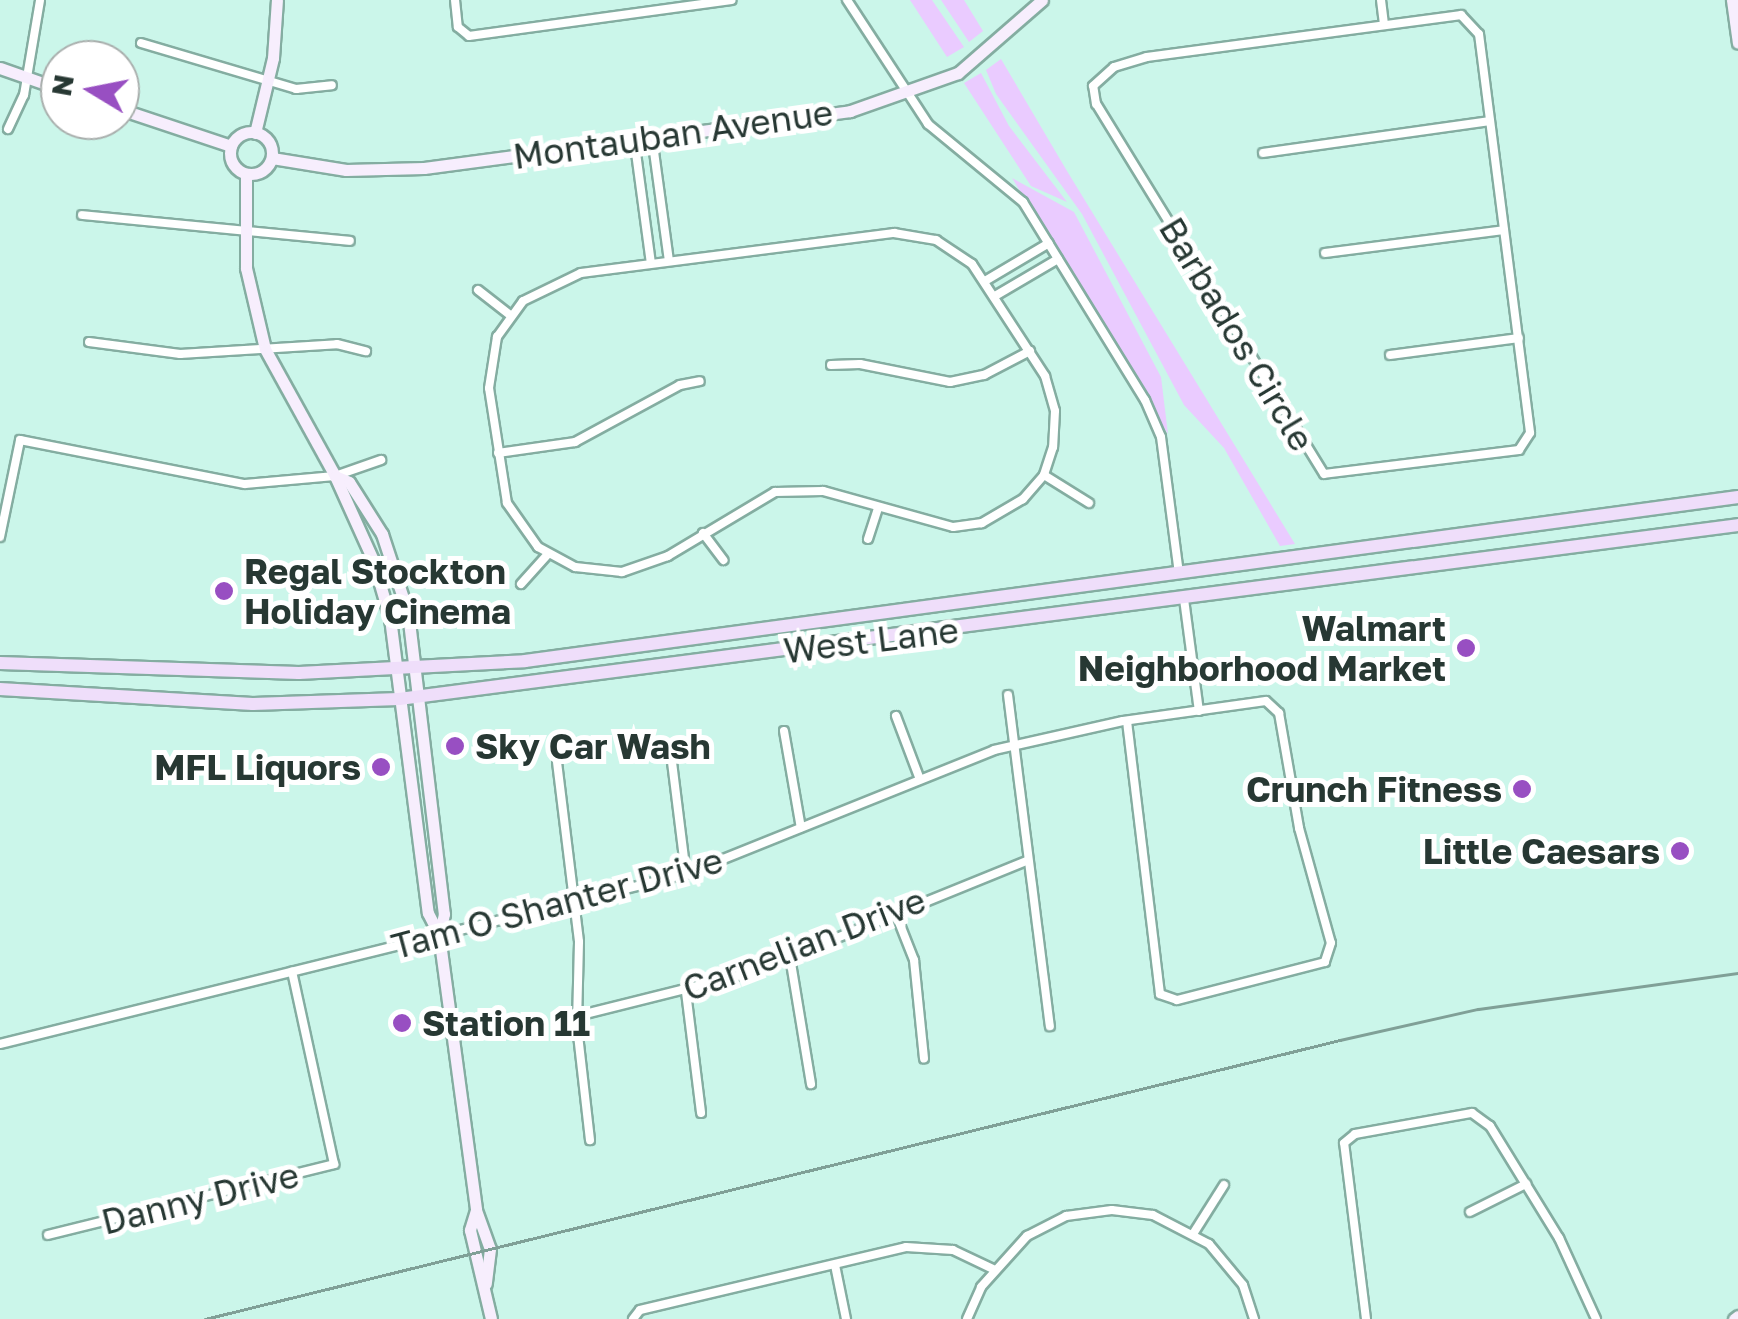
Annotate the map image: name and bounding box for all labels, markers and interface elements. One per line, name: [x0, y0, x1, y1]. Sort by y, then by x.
north arrow: [40, 40, 140, 140]
text: N: [44, 72, 80, 98]
street label: Montauban Avenue: [510, 91, 836, 177]
street label: Barbados Circle: [1151, 210, 1323, 458]
place label: Regal Stockton Holiday Cinema: [244, 550, 511, 632]
marker: Regal Stockton Holiday Cinema: [213, 580, 235, 602]
place label: Walmart Neighborhood Market: [1078, 607, 1446, 689]
street label: West Lane: [781, 608, 961, 672]
marker: Walmart Neighborhood Market: [1455, 637, 1477, 659]
place label: Sky Car Wash: [475, 725, 711, 767]
marker: Sky Car Wash: [444, 735, 466, 757]
place label: MFL Liquors: [154, 746, 361, 788]
marker: MFL Liquors: [370, 756, 392, 778]
place label: Crunch Fitness: [1246, 768, 1502, 810]
marker: Crunch Fitness: [1511, 778, 1533, 800]
place label: Little Caesars: [1423, 830, 1660, 872]
street label: Tam O Shanter Drive: [387, 839, 727, 967]
marker: Little Caesars: [1669, 840, 1691, 862]
street label: Carnelian Drive: [677, 878, 931, 1010]
place label: Station 11: [422, 1002, 590, 1044]
marker: Station 11: [391, 1012, 413, 1034]
street label: Danny Drive: [97, 1153, 303, 1243]

